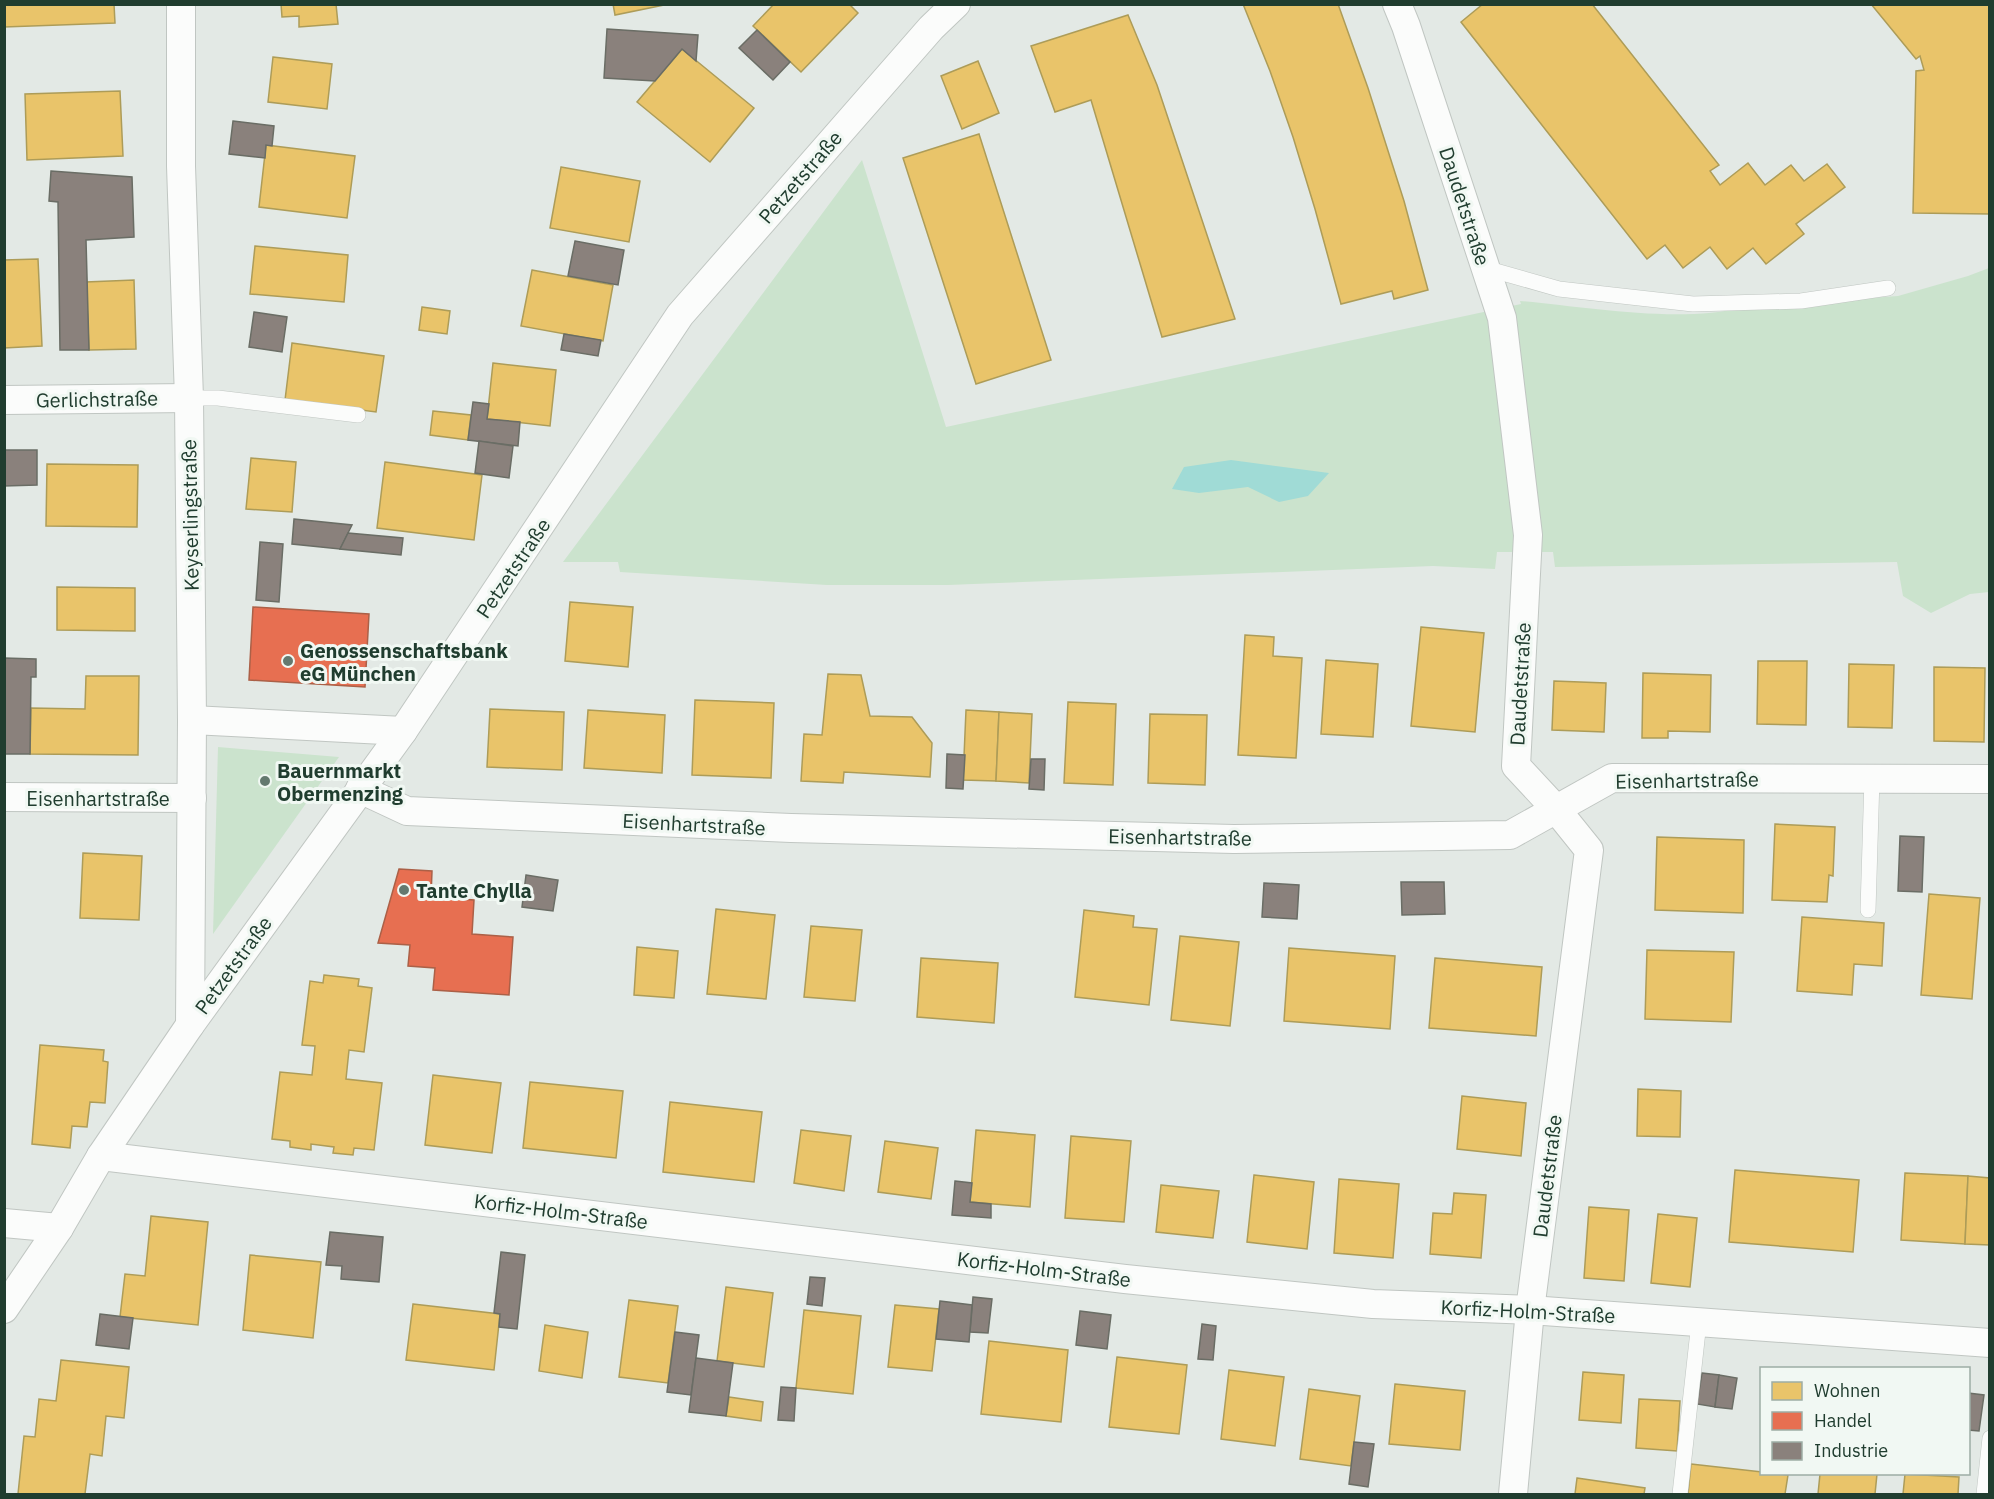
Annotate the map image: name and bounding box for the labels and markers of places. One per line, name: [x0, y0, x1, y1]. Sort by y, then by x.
place label: Genossenschaftsbank eG München: [300, 637, 508, 687]
marker: Genossenschaftsbank eG München: [281, 654, 295, 668]
place label: Bauernmarkt Obermenzing: [277, 757, 404, 807]
marker: Bauernmarkt Obermenzing: [258, 774, 272, 788]
place label: Tante Chylla: [416, 877, 532, 904]
marker: Tante Chylla: [397, 883, 411, 897]

